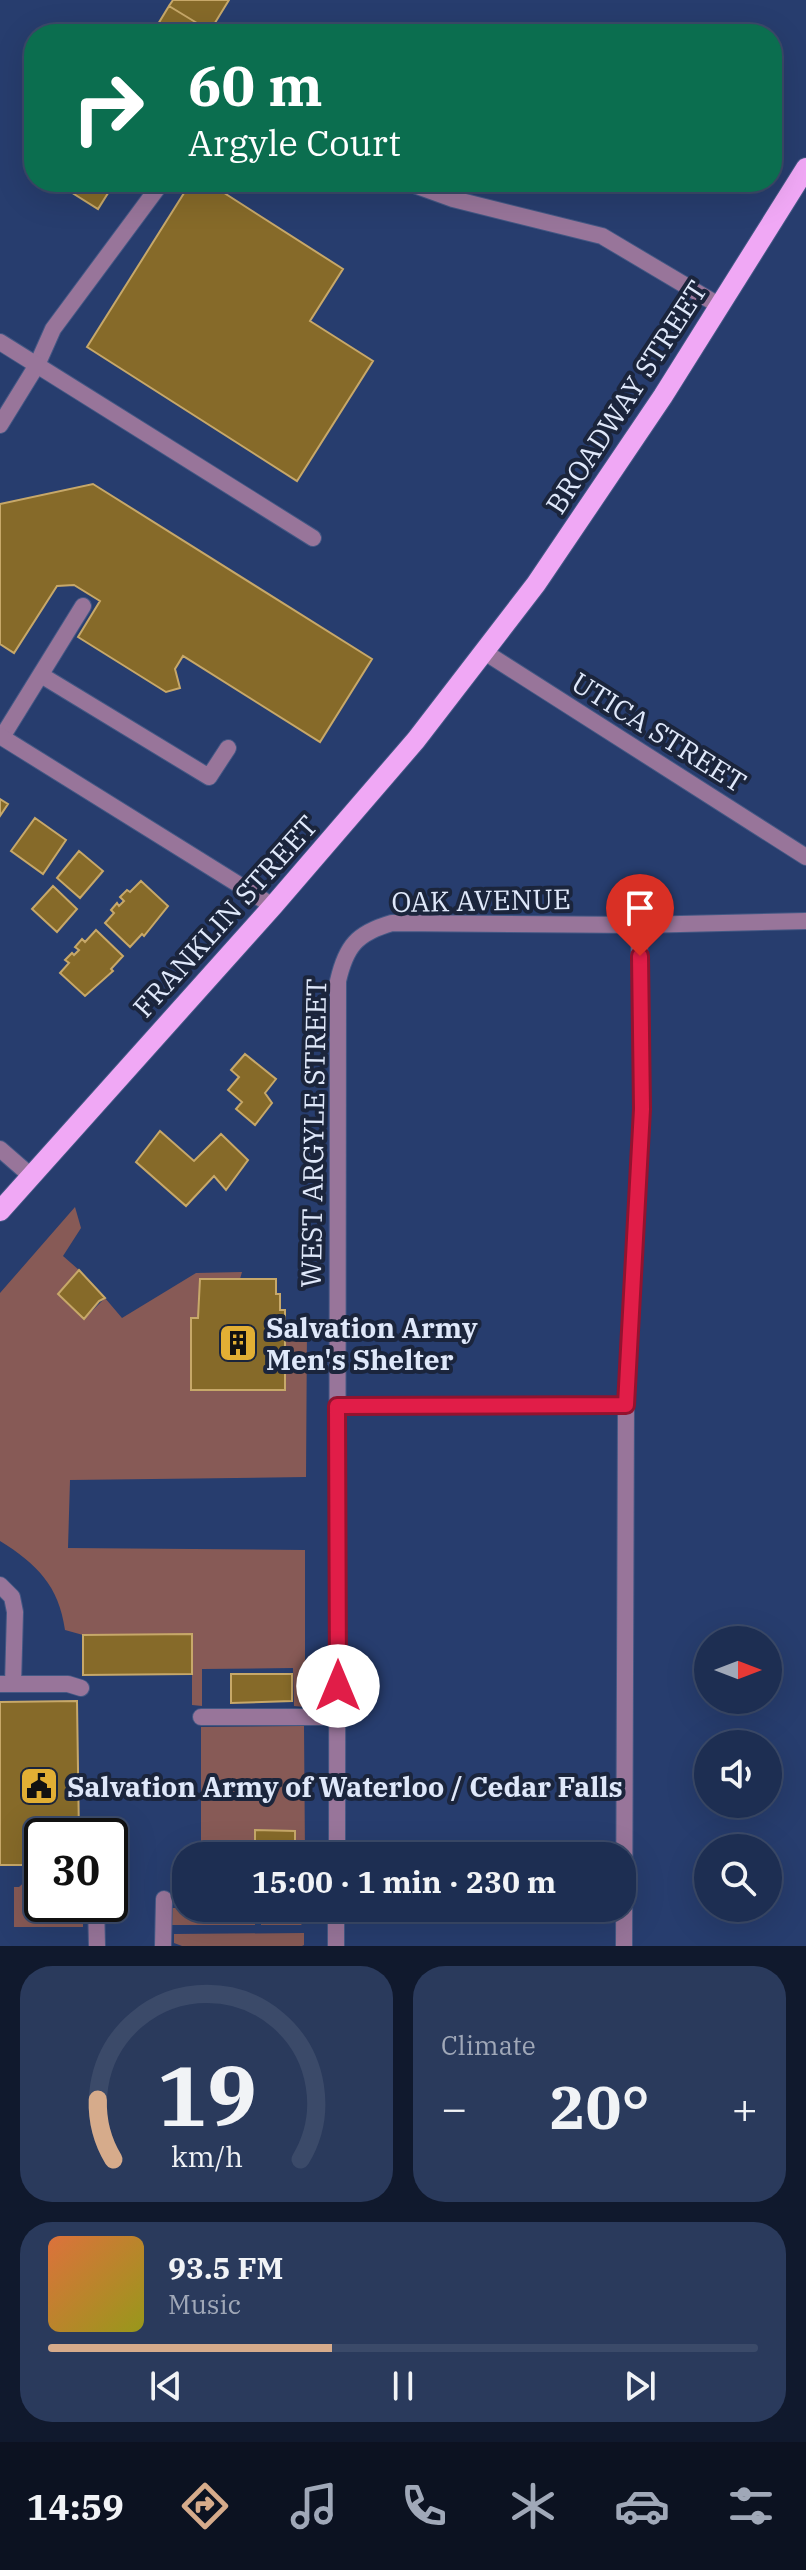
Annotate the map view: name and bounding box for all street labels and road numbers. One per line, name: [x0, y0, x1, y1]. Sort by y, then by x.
street label: BROADWAY STREET: [537, 273, 715, 521]
street label: UTICA STREET: [565, 664, 753, 800]
street label: FRANKLIN STREET: [124, 807, 326, 1025]
street label: OAK AVENUE: [391, 880, 571, 920]
street label: WEST ARGYLE STREET: [292, 978, 334, 1288]

